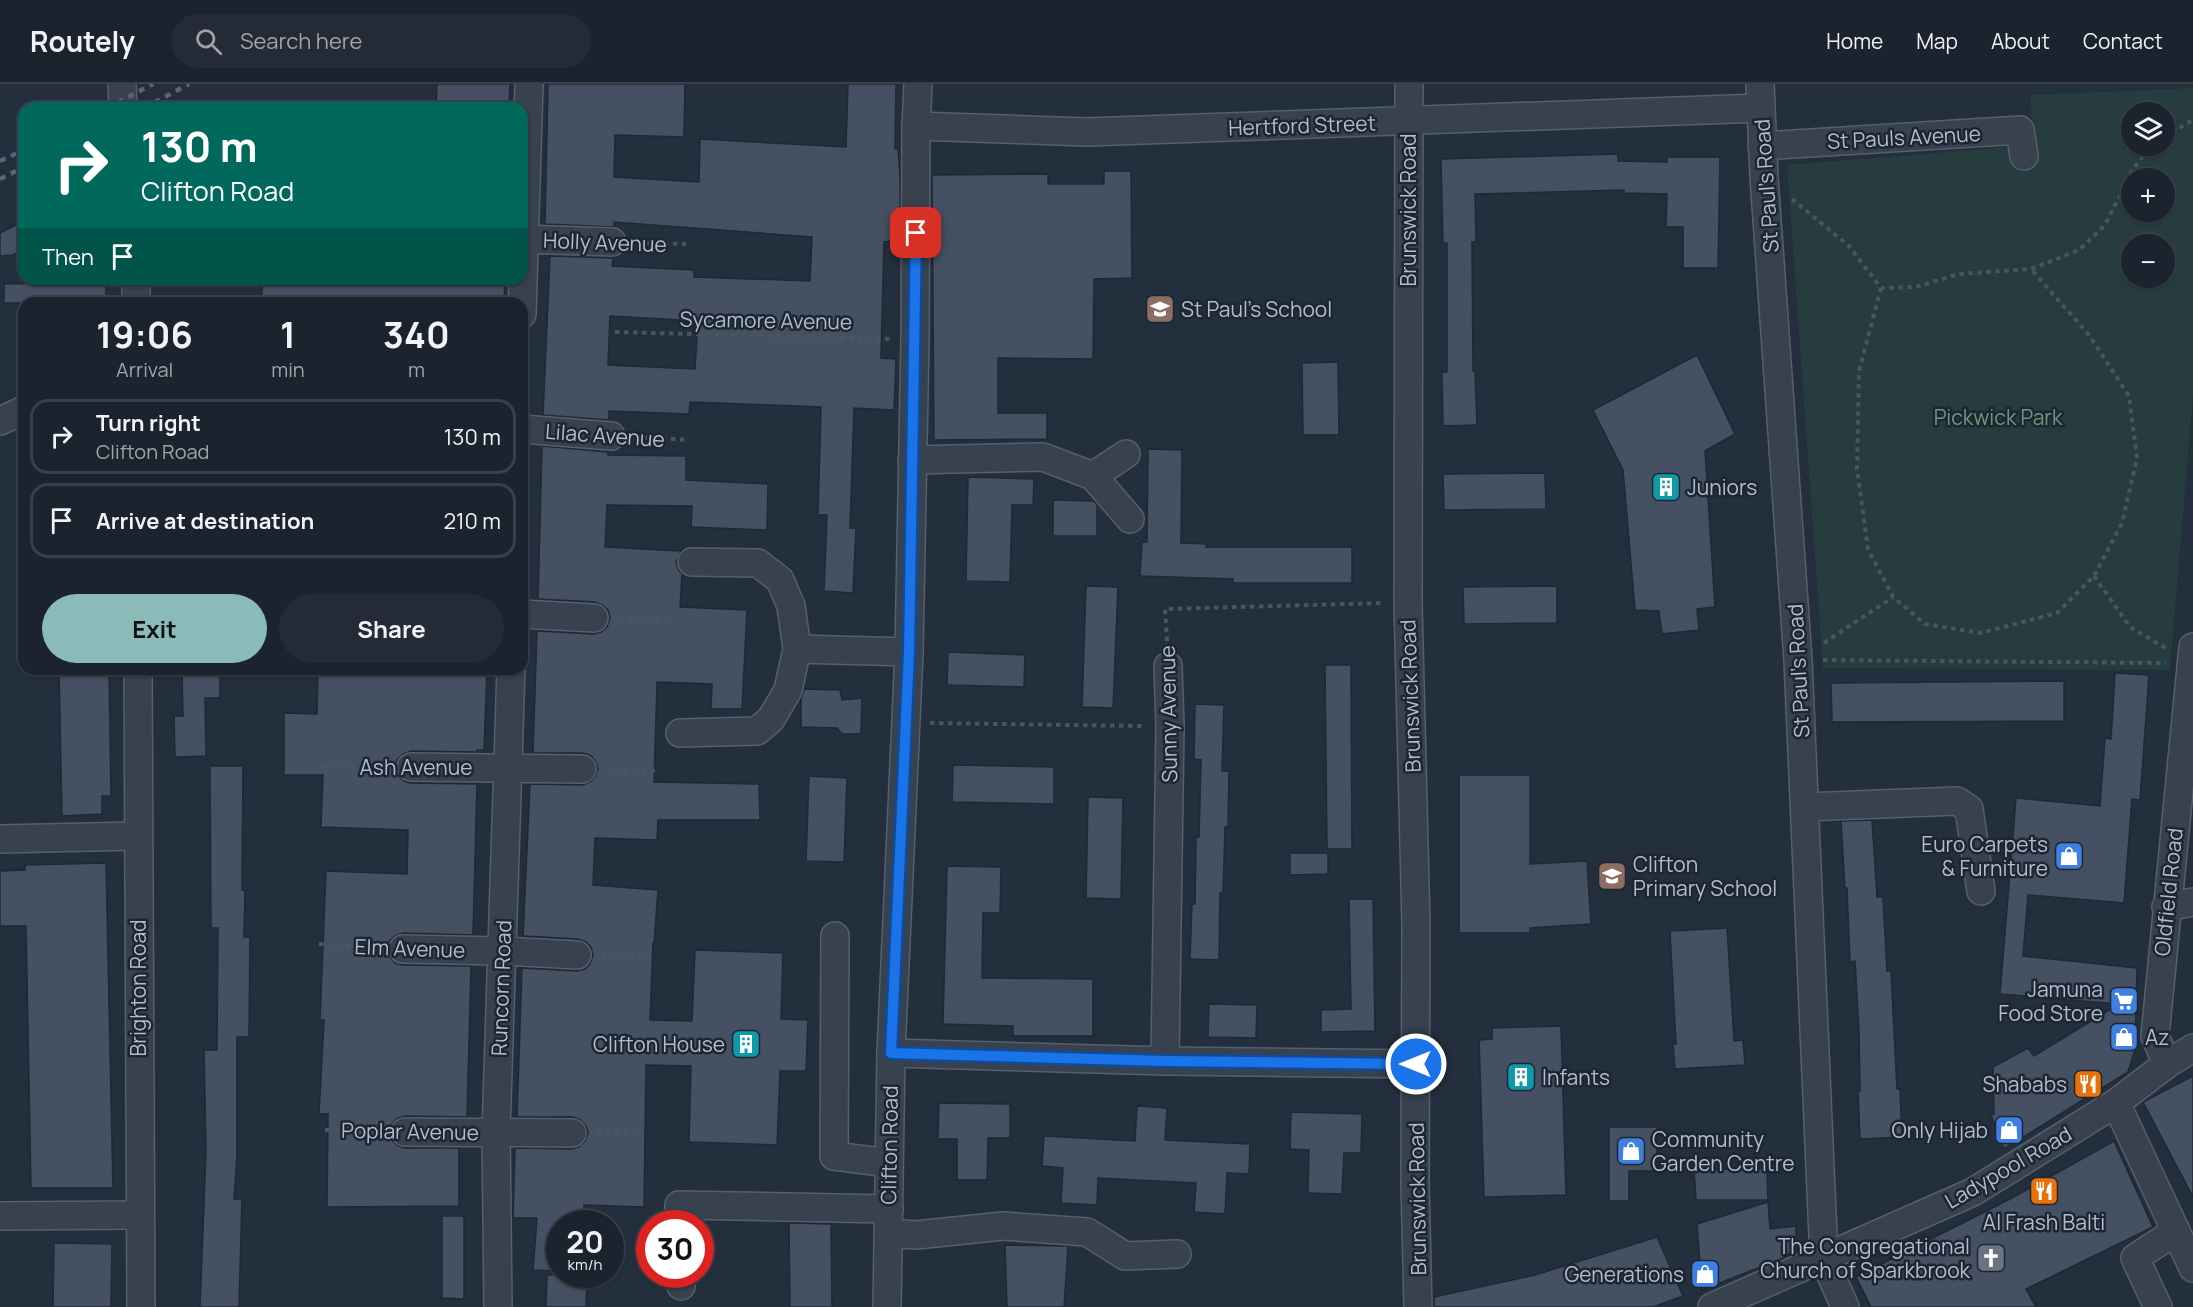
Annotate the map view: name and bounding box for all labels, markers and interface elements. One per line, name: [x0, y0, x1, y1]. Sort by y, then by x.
search box: [171, 14, 591, 68]
text: Routely: [30, 22, 135, 60]
icon: search: [192, 25, 225, 58]
text: Search here: [240, 26, 362, 56]
text: Home: [1826, 27, 1883, 55]
text: Map: [1916, 27, 1958, 55]
text: About: [1991, 27, 2050, 55]
text: Contact: [2083, 27, 2163, 55]
map controls: [2121, 102, 2175, 288]
button: layers: [2121, 102, 2175, 156]
street label: Hertford Street: [1228, 108, 1376, 142]
text: 130 m: [141, 117, 258, 175]
street label: St Paul's Road: [1747, 118, 1785, 254]
street label: St Pauls Avenue: [1826, 119, 1982, 155]
icon: right: [42, 126, 120, 204]
street label: Brunswick Road: [1394, 133, 1422, 287]
button: +: [2121, 168, 2175, 222]
text: Clifton Road: [141, 172, 294, 209]
pin: [890, 207, 941, 258]
icon: arrive: [899, 216, 932, 249]
street label: Holly Avenue: [543, 226, 667, 258]
button: −: [2121, 234, 2175, 288]
icon: arrive: [106, 240, 139, 273]
text: Then: [42, 242, 94, 272]
school or university icon: St Paul's School: [1144, 293, 1176, 325]
place label: St Paul's School: [1181, 295, 1332, 323]
street label: Sycamore Avenue: [680, 304, 852, 336]
text: 19:06: [96, 310, 193, 359]
text: 1: [280, 310, 296, 359]
text: 340: [383, 310, 450, 359]
text: Arrival: [116, 356, 173, 383]
text: min: [271, 356, 305, 383]
text: m: [408, 356, 425, 383]
park label: Pickwick Park: [1934, 403, 2063, 431]
text: Turn right: [96, 408, 201, 438]
street label: Lilac Avenue: [544, 417, 666, 453]
icon: right: [45, 420, 78, 453]
text: 130 m: [444, 422, 501, 452]
text: Clifton Road: [96, 438, 209, 465]
building icon: Juniors: [1650, 471, 1682, 503]
place label: Juniors: [1687, 473, 1757, 501]
icon: arrive: [45, 504, 78, 537]
text: Arrive at destination: [96, 506, 314, 536]
text: 210 m: [443, 506, 501, 536]
button: Exit: [42, 594, 267, 663]
button: Share: [279, 594, 504, 663]
street label: St Paul's Road: [1781, 603, 1815, 739]
street label: Brunswick Road: [1393, 619, 1427, 773]
street label: Sunny Avenue: [1153, 645, 1183, 783]
street label: Ash Avenue: [360, 753, 472, 781]
street label: Oldfield Road: [2147, 826, 2189, 958]
place label: Euro Carpets & Furniture: [1921, 830, 2048, 882]
shop icon: Euro Carpets & Furniture: [2053, 840, 2085, 872]
place label: Clifton Primary School: [1633, 850, 1777, 902]
school or university icon: Clifton Primary School: [1596, 860, 1628, 892]
street label: Brighton Road: [124, 919, 152, 1057]
street label: Runcorn Road: [485, 920, 517, 1056]
street label: Elm Avenue: [354, 932, 466, 964]
place label: Jamuna Food Store: [1998, 975, 2103, 1027]
supermarket icon: Jamuna Food Store: [2108, 985, 2140, 1017]
shop icon: Az: [2108, 1021, 2140, 1053]
place label: Az: [2145, 1023, 2169, 1051]
building icon: Clifton House: [730, 1028, 762, 1060]
place label: Clifton House: [593, 1030, 725, 1058]
position arrow: [1384, 1032, 1448, 1096]
building icon: Infants: [1505, 1061, 1537, 1093]
place label: Infants: [1542, 1063, 1610, 1091]
restaurant icon: Shababs: [2072, 1068, 2104, 1100]
place label: Shababs: [1982, 1070, 2067, 1098]
street label: Clifton Road: [874, 1085, 904, 1205]
shop icon: Only Hijab: [1993, 1114, 2025, 1146]
street label: Poplar Avenue: [341, 1116, 479, 1146]
place label: Only Hijab: [1892, 1116, 1988, 1144]
street label: Ladypool Road: [1939, 1119, 2077, 1215]
street label: Brunswick Road: [1402, 1122, 1432, 1276]
place label: Community Garden Centre: [1652, 1125, 1794, 1177]
shop icon: Community Garden Centre: [1615, 1135, 1647, 1167]
restaurant icon: Al Frash Balti: [2028, 1175, 2060, 1207]
place label: Al Frash Balti: [1983, 1208, 2105, 1236]
speed limit sign: 30: [636, 1210, 714, 1288]
text: 20: [566, 1221, 604, 1262]
place label: The Congregational Church of Sparkbrook: [1760, 1232, 1971, 1284]
church icon: The Congregational Church of Sparkbrook: [1975, 1242, 2007, 1274]
text: km/h: [568, 1254, 602, 1275]
shop icon: Generations: [1689, 1258, 1721, 1290]
place label: Generations: [1565, 1260, 1684, 1288]

